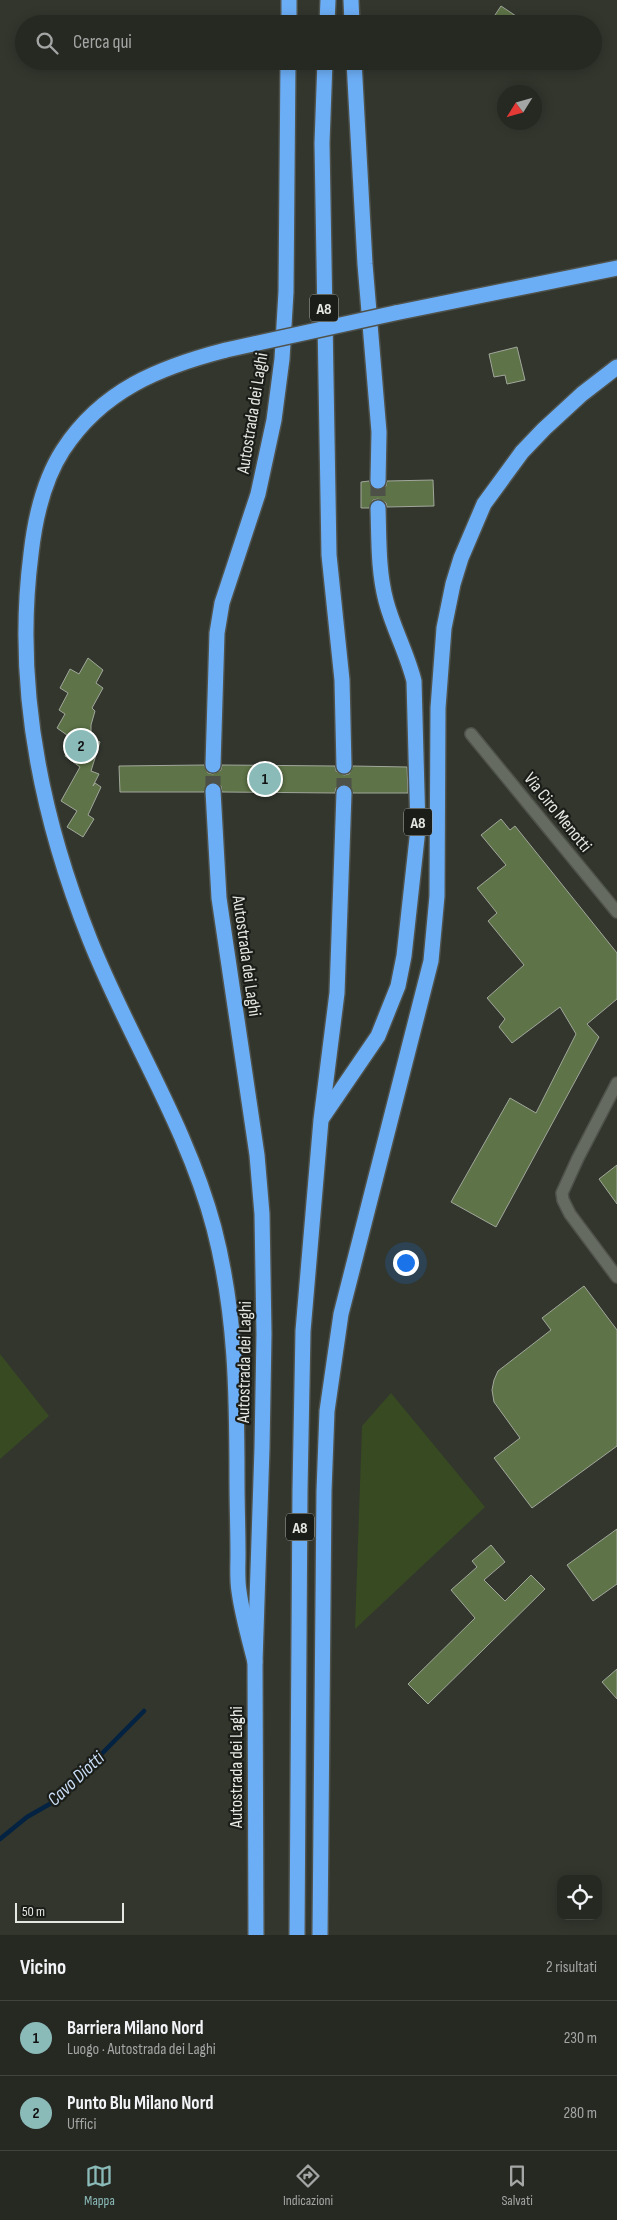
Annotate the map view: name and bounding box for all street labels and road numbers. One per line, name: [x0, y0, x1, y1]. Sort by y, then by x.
road number: A8: [310, 294, 338, 322]
street label: Autostrada dei Laghi: [232, 351, 272, 476]
street label: Via Ciro Menotti: [519, 768, 596, 856]
road number: A8: [404, 809, 432, 836]
street label: Autostrada dei Laghi: [227, 893, 265, 1018]
street label: Autostrada dei Laghi: [233, 1301, 256, 1424]
road number: A8: [286, 1514, 314, 1540]
street label: Autostrada dei Laghi: [226, 1706, 247, 1829]

